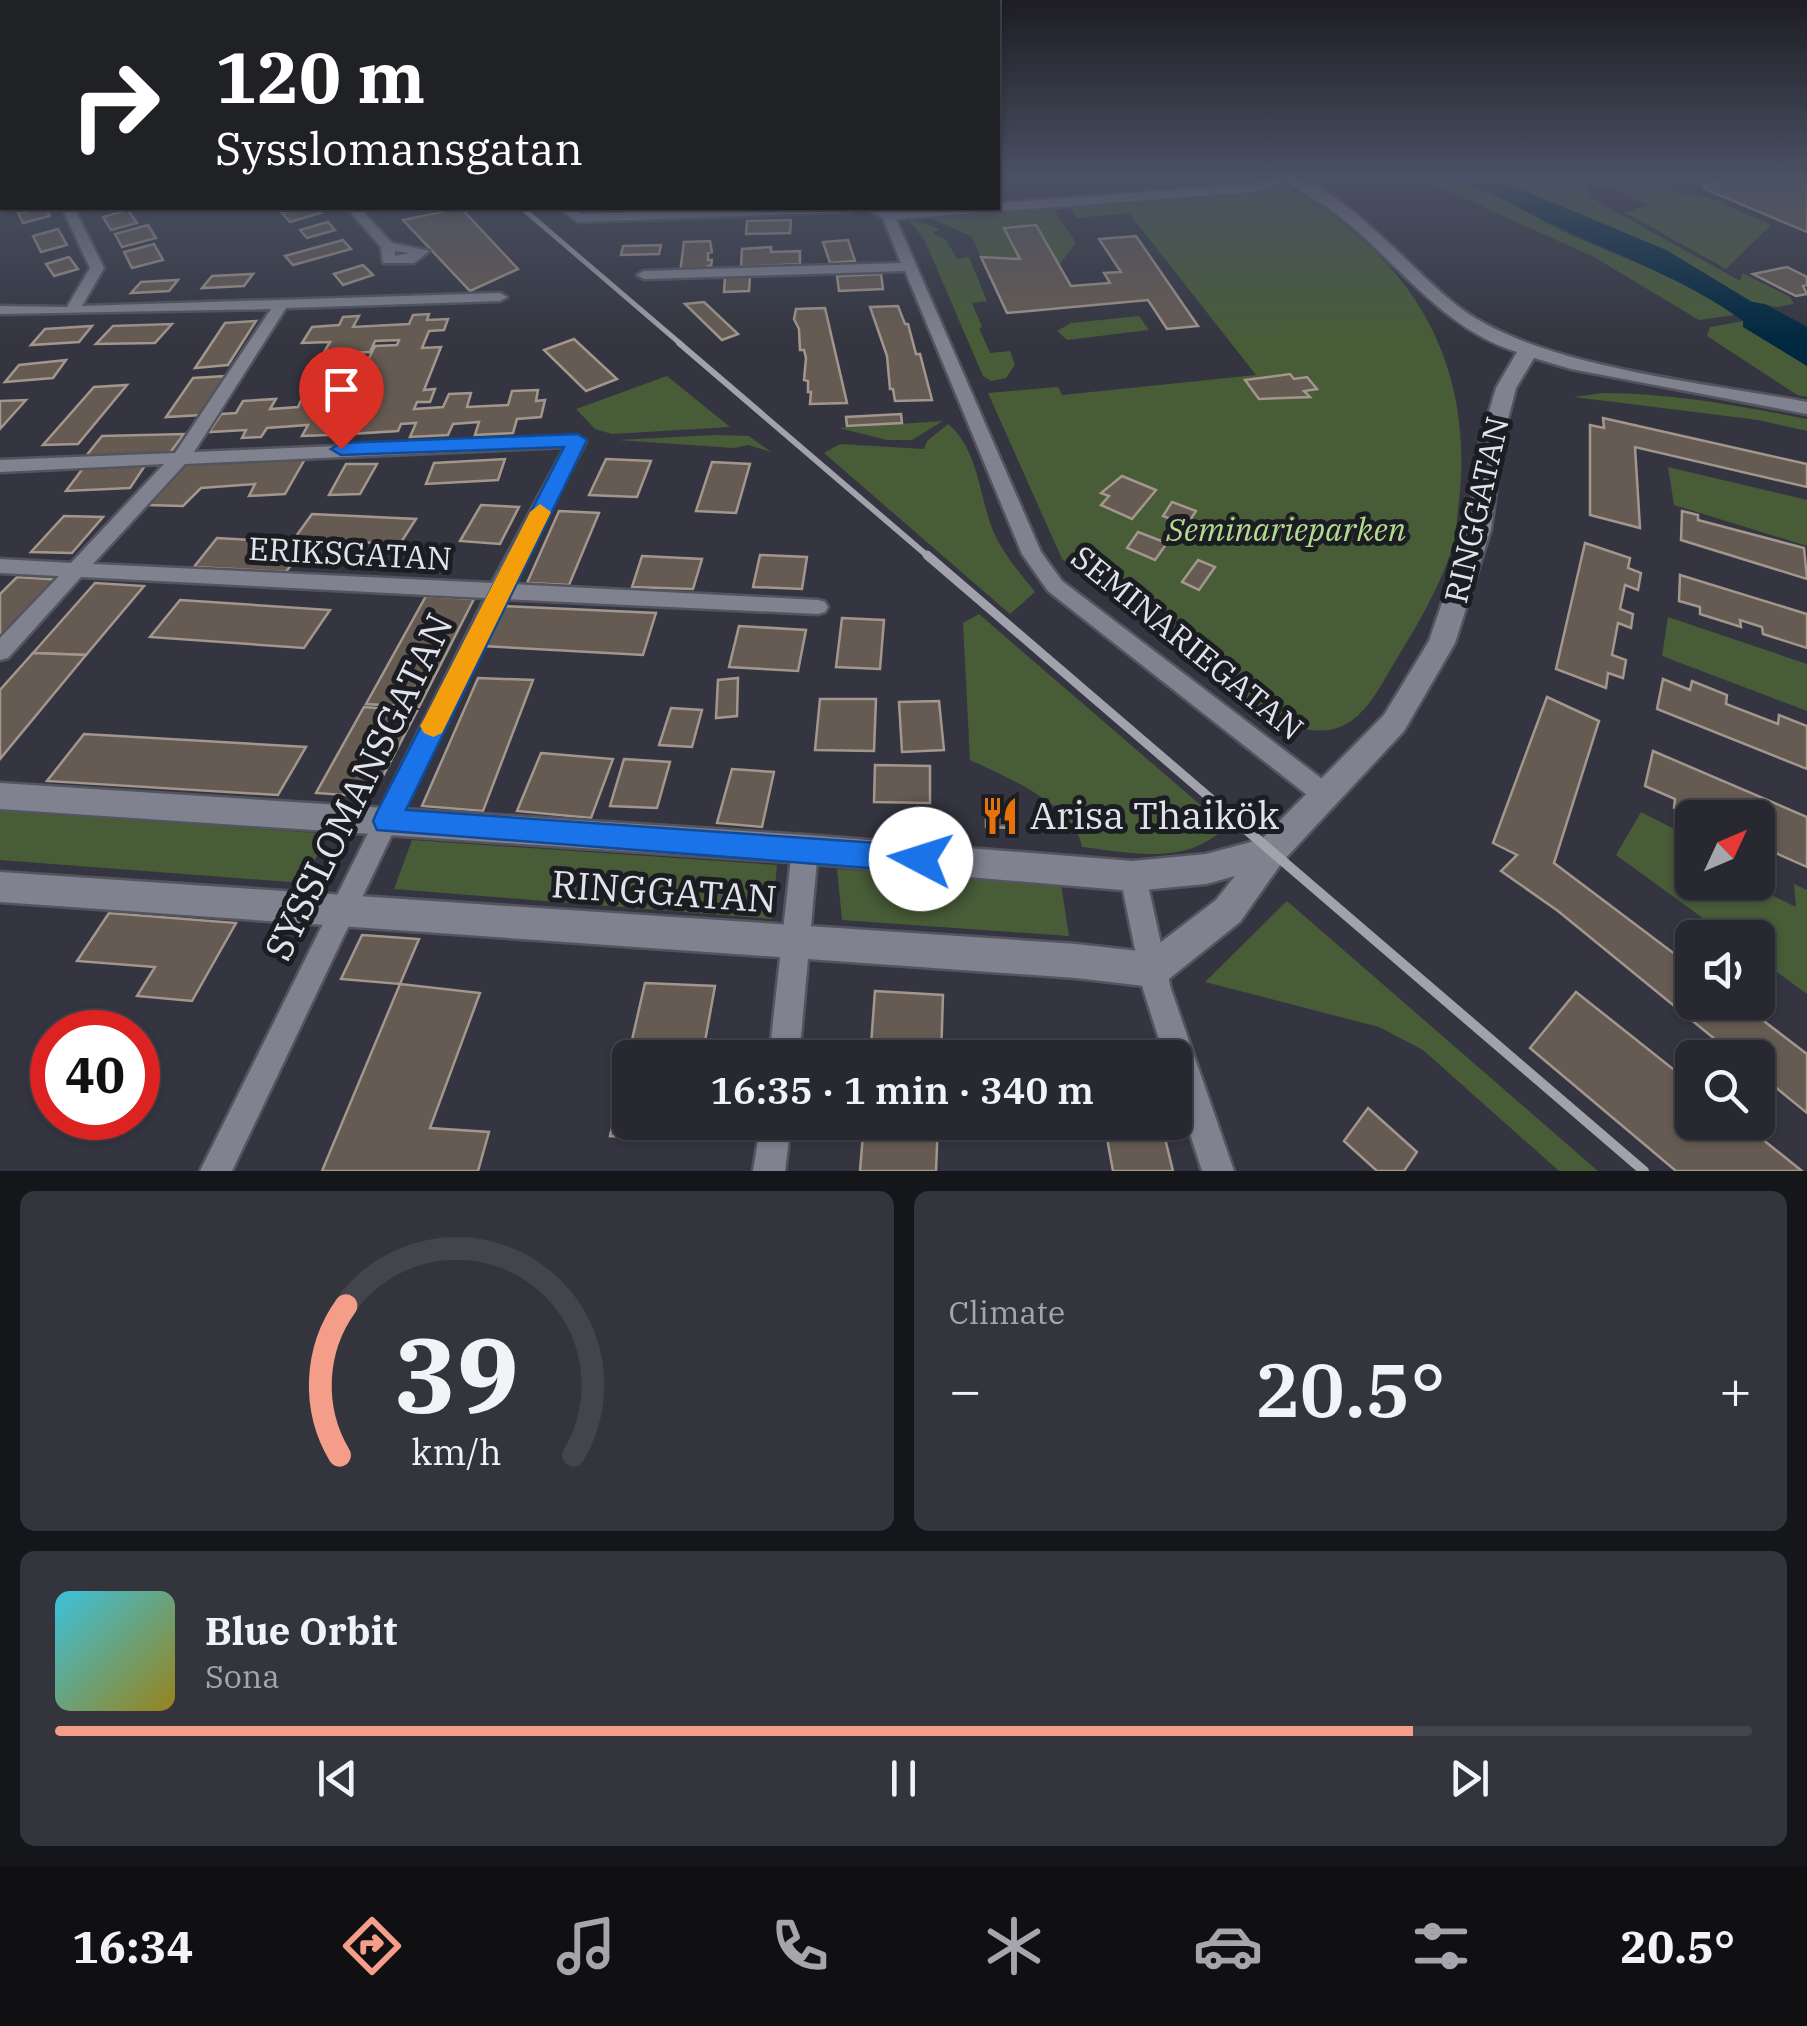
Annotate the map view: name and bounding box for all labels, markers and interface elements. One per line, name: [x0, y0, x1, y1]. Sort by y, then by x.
text: 120 m: [215, 31, 425, 122]
icon: right: [50, 40, 180, 170]
text: Sysslomansgatan: [215, 119, 583, 177]
pin: [299, 347, 384, 450]
icon: arrive: [314, 362, 369, 417]
street label: RINGGATAN: [1434, 412, 1518, 607]
park label: Seminarieparken: [1165, 508, 1406, 550]
street label: ERIKSGATAN: [247, 527, 453, 579]
street label: SEMINARIEGATAN: [1063, 536, 1312, 749]
street label: SYSSLOMANSGATAN: [252, 605, 463, 968]
place label: Arisa Thaikök: [1030, 790, 1279, 839]
restaurant icon: Arisa Thaikök: [979, 795, 1021, 837]
north arrow: [1675, 800, 1775, 900]
map controls: [1675, 800, 1775, 1140]
position arrow: [869, 807, 973, 911]
street label: RINGGATAN: [550, 858, 778, 923]
button: sound: [1675, 920, 1775, 1020]
speed limit sign: 40: [30, 1010, 160, 1140]
button: search: [1675, 1040, 1775, 1140]
text: 16:35 · 1 min · 340 m: [710, 1065, 1094, 1114]
text: Climate: [949, 1291, 1065, 1333]
text: 39: [394, 1306, 519, 1442]
text: 20.5°: [1255, 1340, 1446, 1438]
text: −: [949, 1354, 982, 1425]
text: +: [1719, 1354, 1752, 1425]
text: km/h: [412, 1428, 502, 1475]
text: Blue Orbit: [205, 1606, 397, 1655]
text: Sona: [205, 1655, 280, 1697]
icon: previous: [310, 1751, 365, 1806]
icon: pause: [876, 1751, 931, 1806]
icon: next: [1442, 1751, 1497, 1806]
icon: directions: [337, 1911, 407, 1981]
icon: music: [551, 1911, 621, 1981]
icon: phone: [765, 1911, 835, 1981]
icon: climate: [979, 1911, 1049, 1981]
icon: car: [1193, 1911, 1263, 1981]
icon: filters: [1406, 1911, 1476, 1981]
text: 16:34: [72, 1917, 194, 1975]
text: 20.5°: [1620, 1917, 1735, 1975]

